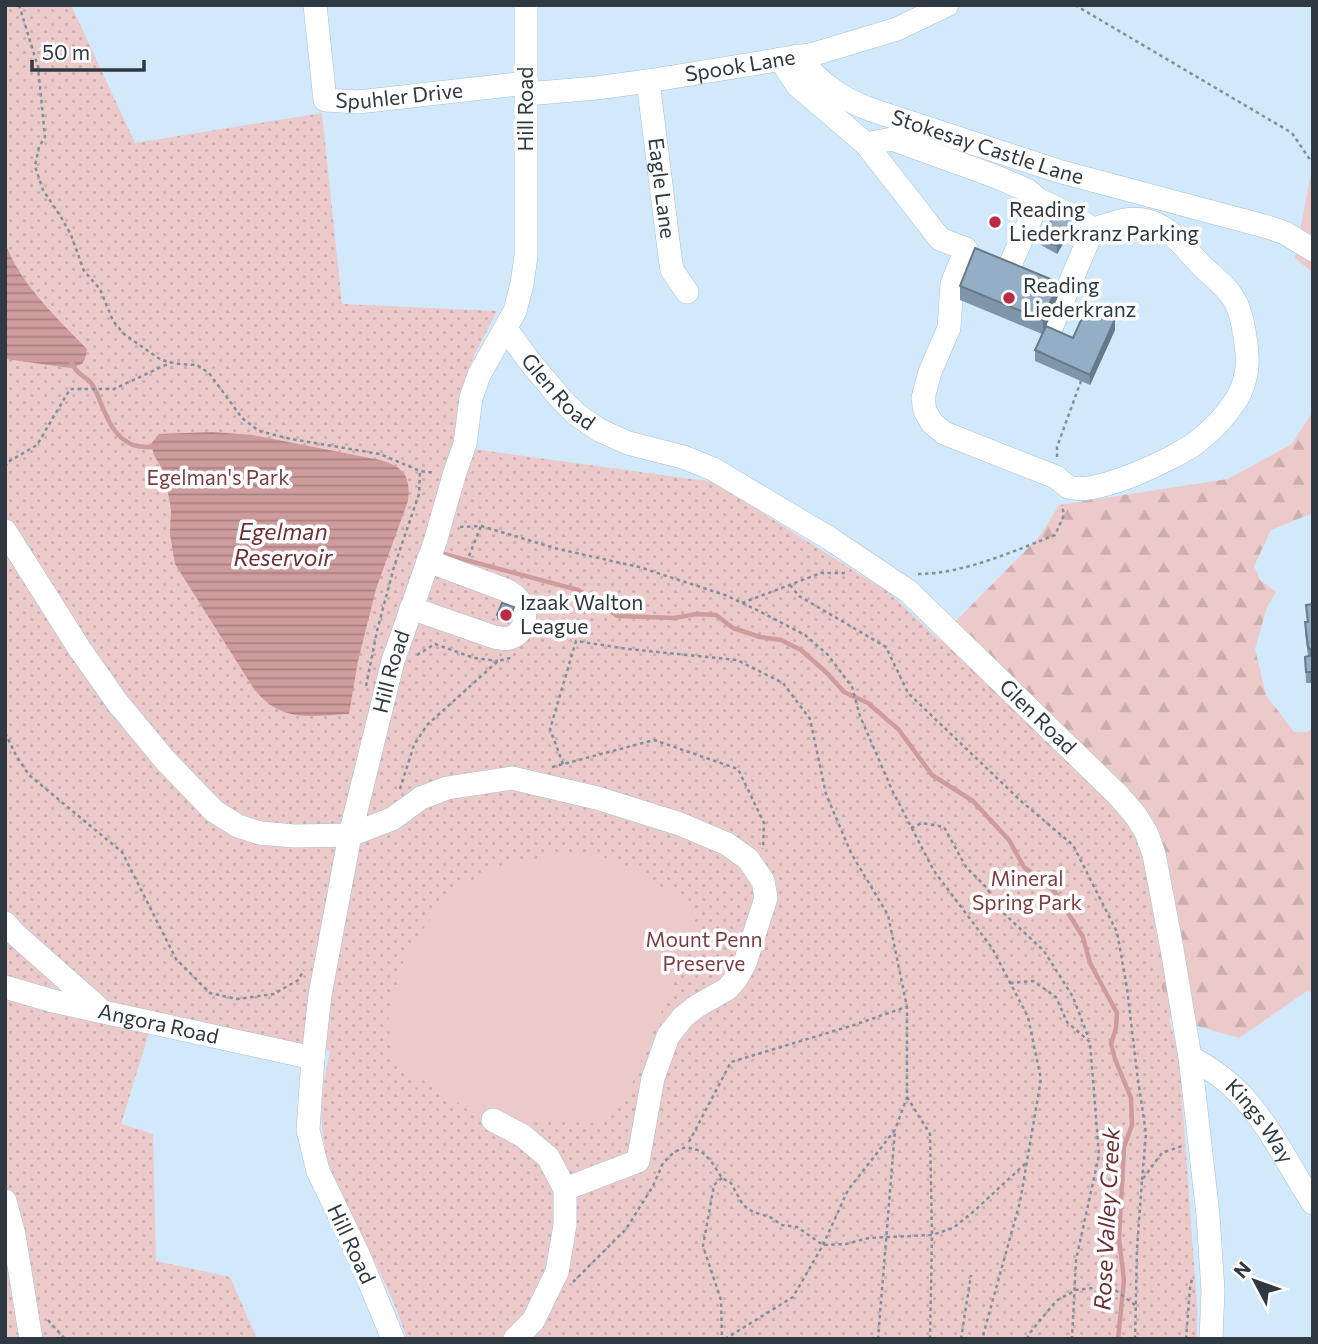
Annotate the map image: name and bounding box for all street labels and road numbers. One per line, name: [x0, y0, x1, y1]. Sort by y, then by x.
street label: Spook Lane: [683, 43, 797, 86]
street label: Hill Road: [512, 67, 537, 151]
street label: Spuhler Drive: [335, 76, 464, 113]
street label: Stokesay Castle Lane: [889, 103, 1087, 188]
street label: Eagle Lane: [644, 136, 682, 240]
street label: Glen Road: [517, 347, 601, 435]
street label: Hill Road: [367, 627, 414, 715]
street label: Glen Road: [995, 673, 1082, 759]
street label: Angora Road: [96, 997, 221, 1048]
street label: Kings Way: [1221, 1073, 1300, 1167]
street label: Hill Road: [323, 1200, 382, 1287]

